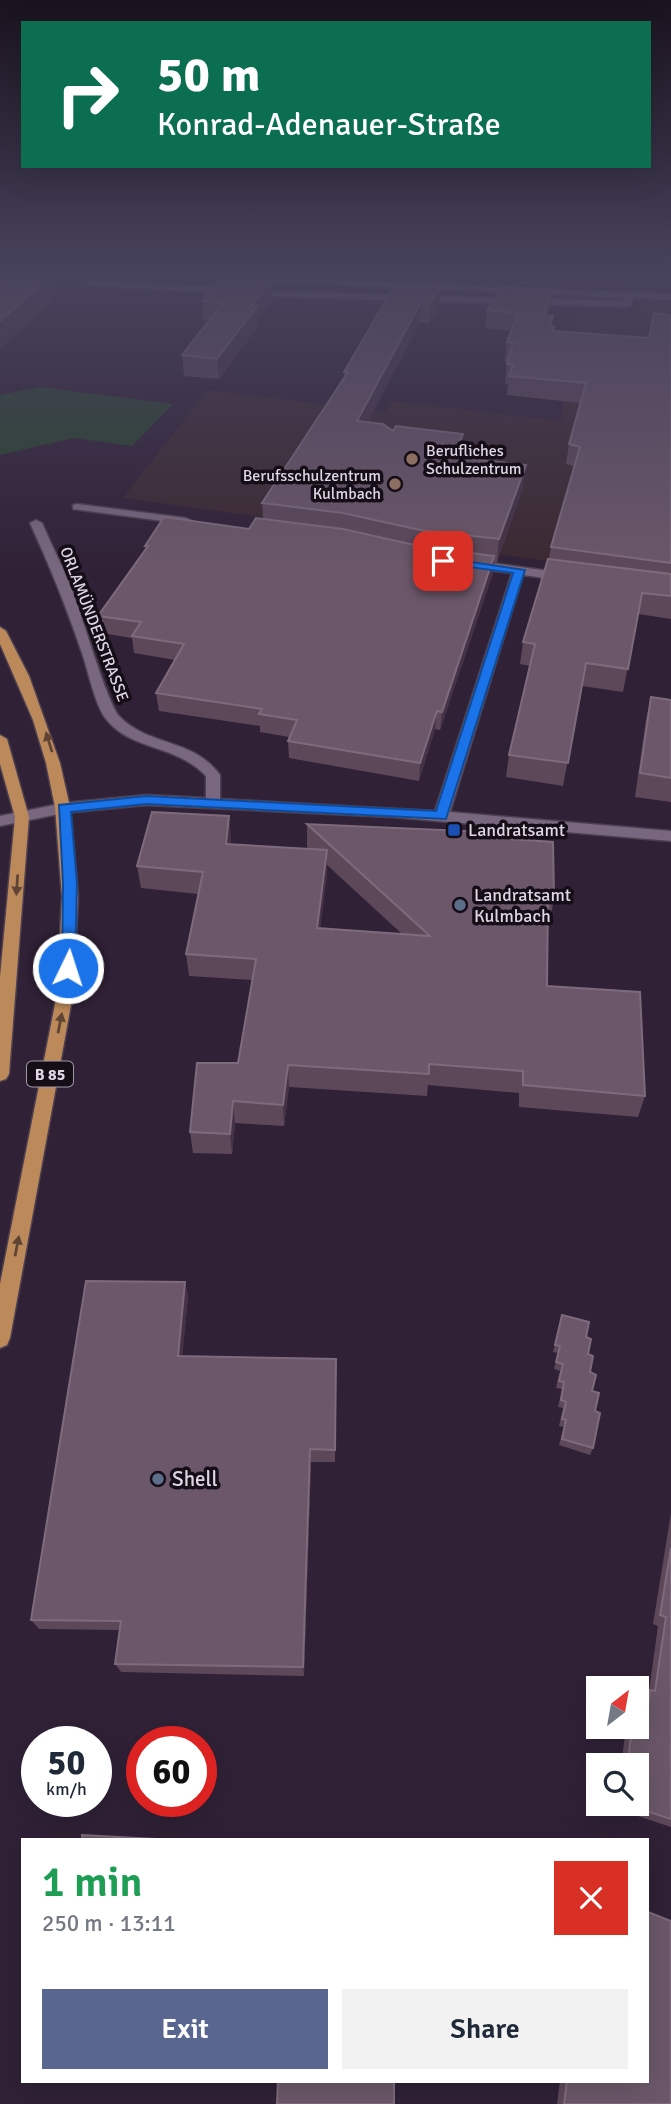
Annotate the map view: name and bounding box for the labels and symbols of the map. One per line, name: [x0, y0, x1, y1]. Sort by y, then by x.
place label: Berufliches Schulzentrum: [426, 441, 522, 479]
marker: Berufliches Schulzentrum: [404, 451, 420, 467]
place label: Berufsschulzentrum Kulmbach: [243, 466, 381, 504]
marker: Berufsschulzentrum Kulmbach: [387, 476, 403, 492]
pin: [413, 531, 473, 591]
street label: ORLAMÜNDERSTRASSE: [55, 544, 133, 705]
one-way arrow: [43, 731, 53, 752]
place label: Landratsamt: [468, 819, 565, 841]
marker: Landratsamt: [446, 822, 462, 838]
one-way arrow: [11, 874, 22, 896]
place label: Landratsamt Kulmbach: [474, 884, 571, 927]
marker: Landratsamt Kulmbach: [452, 897, 468, 913]
position arrow: [31, 931, 105, 1005]
one-way arrow: [55, 1012, 66, 1034]
road number: B 85: [27, 1062, 73, 1086]
one-way arrow: [12, 1235, 23, 1257]
place label: Shell: [172, 1466, 218, 1492]
marker: Shell: [150, 1471, 166, 1487]
north arrow: [586, 1676, 649, 1740]
speed limit sign: 60: [126, 1726, 217, 1817]

